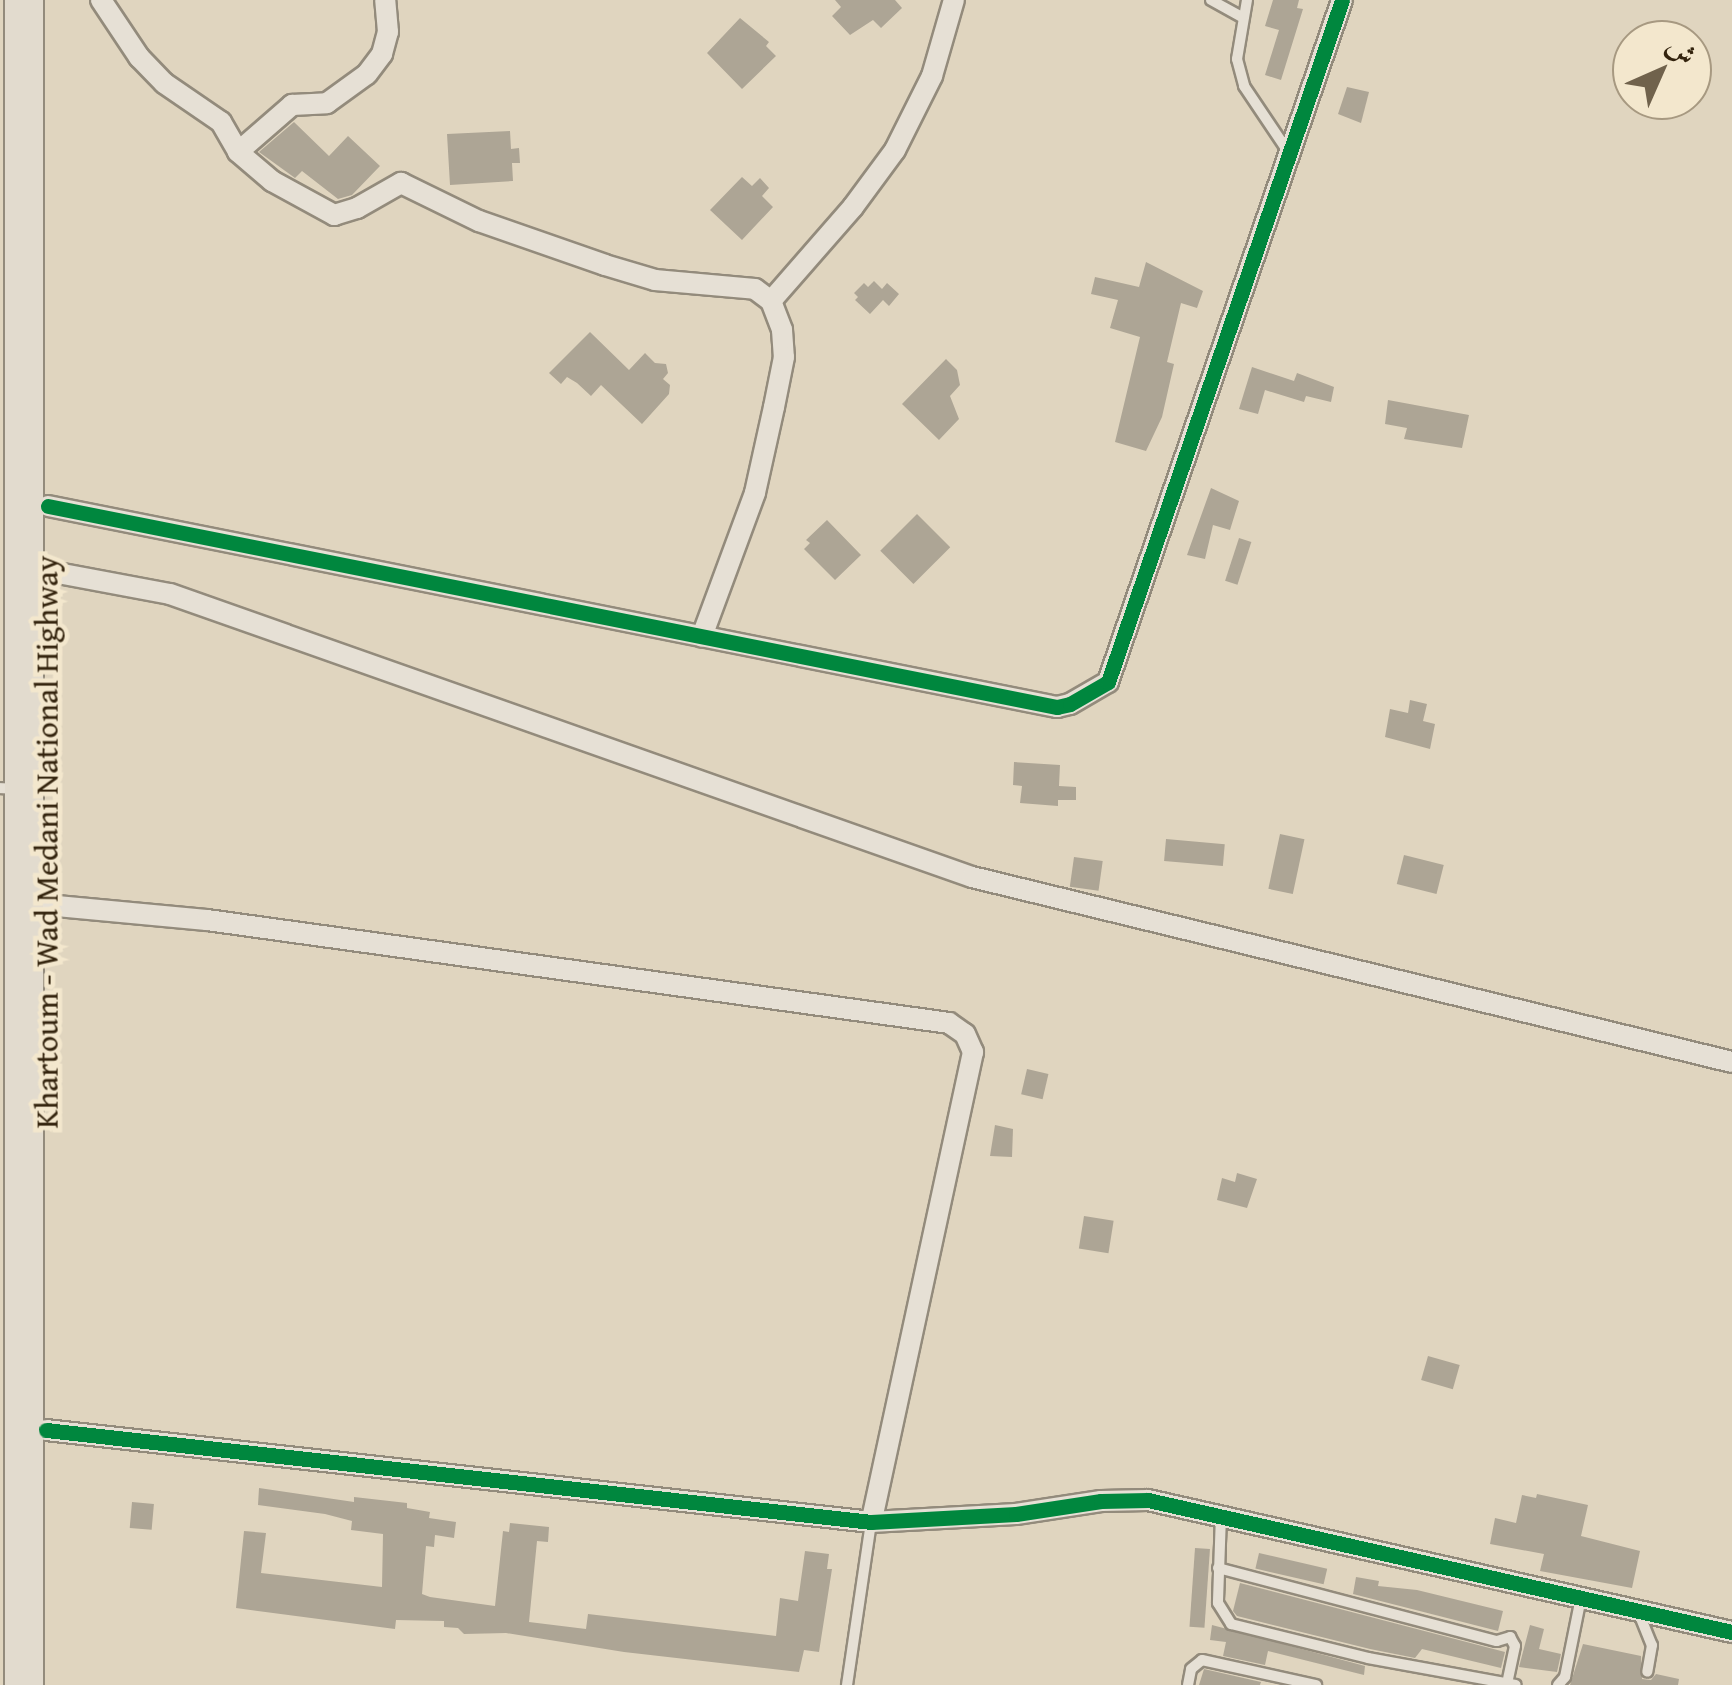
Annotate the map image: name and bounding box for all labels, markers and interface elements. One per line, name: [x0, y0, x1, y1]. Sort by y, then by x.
north arrow: [1612, 20, 1712, 120]
text: ش: [1658, 26, 1706, 74]
street label: Khartoum - Wad Medani National Highway: [28, 555, 66, 1129]

